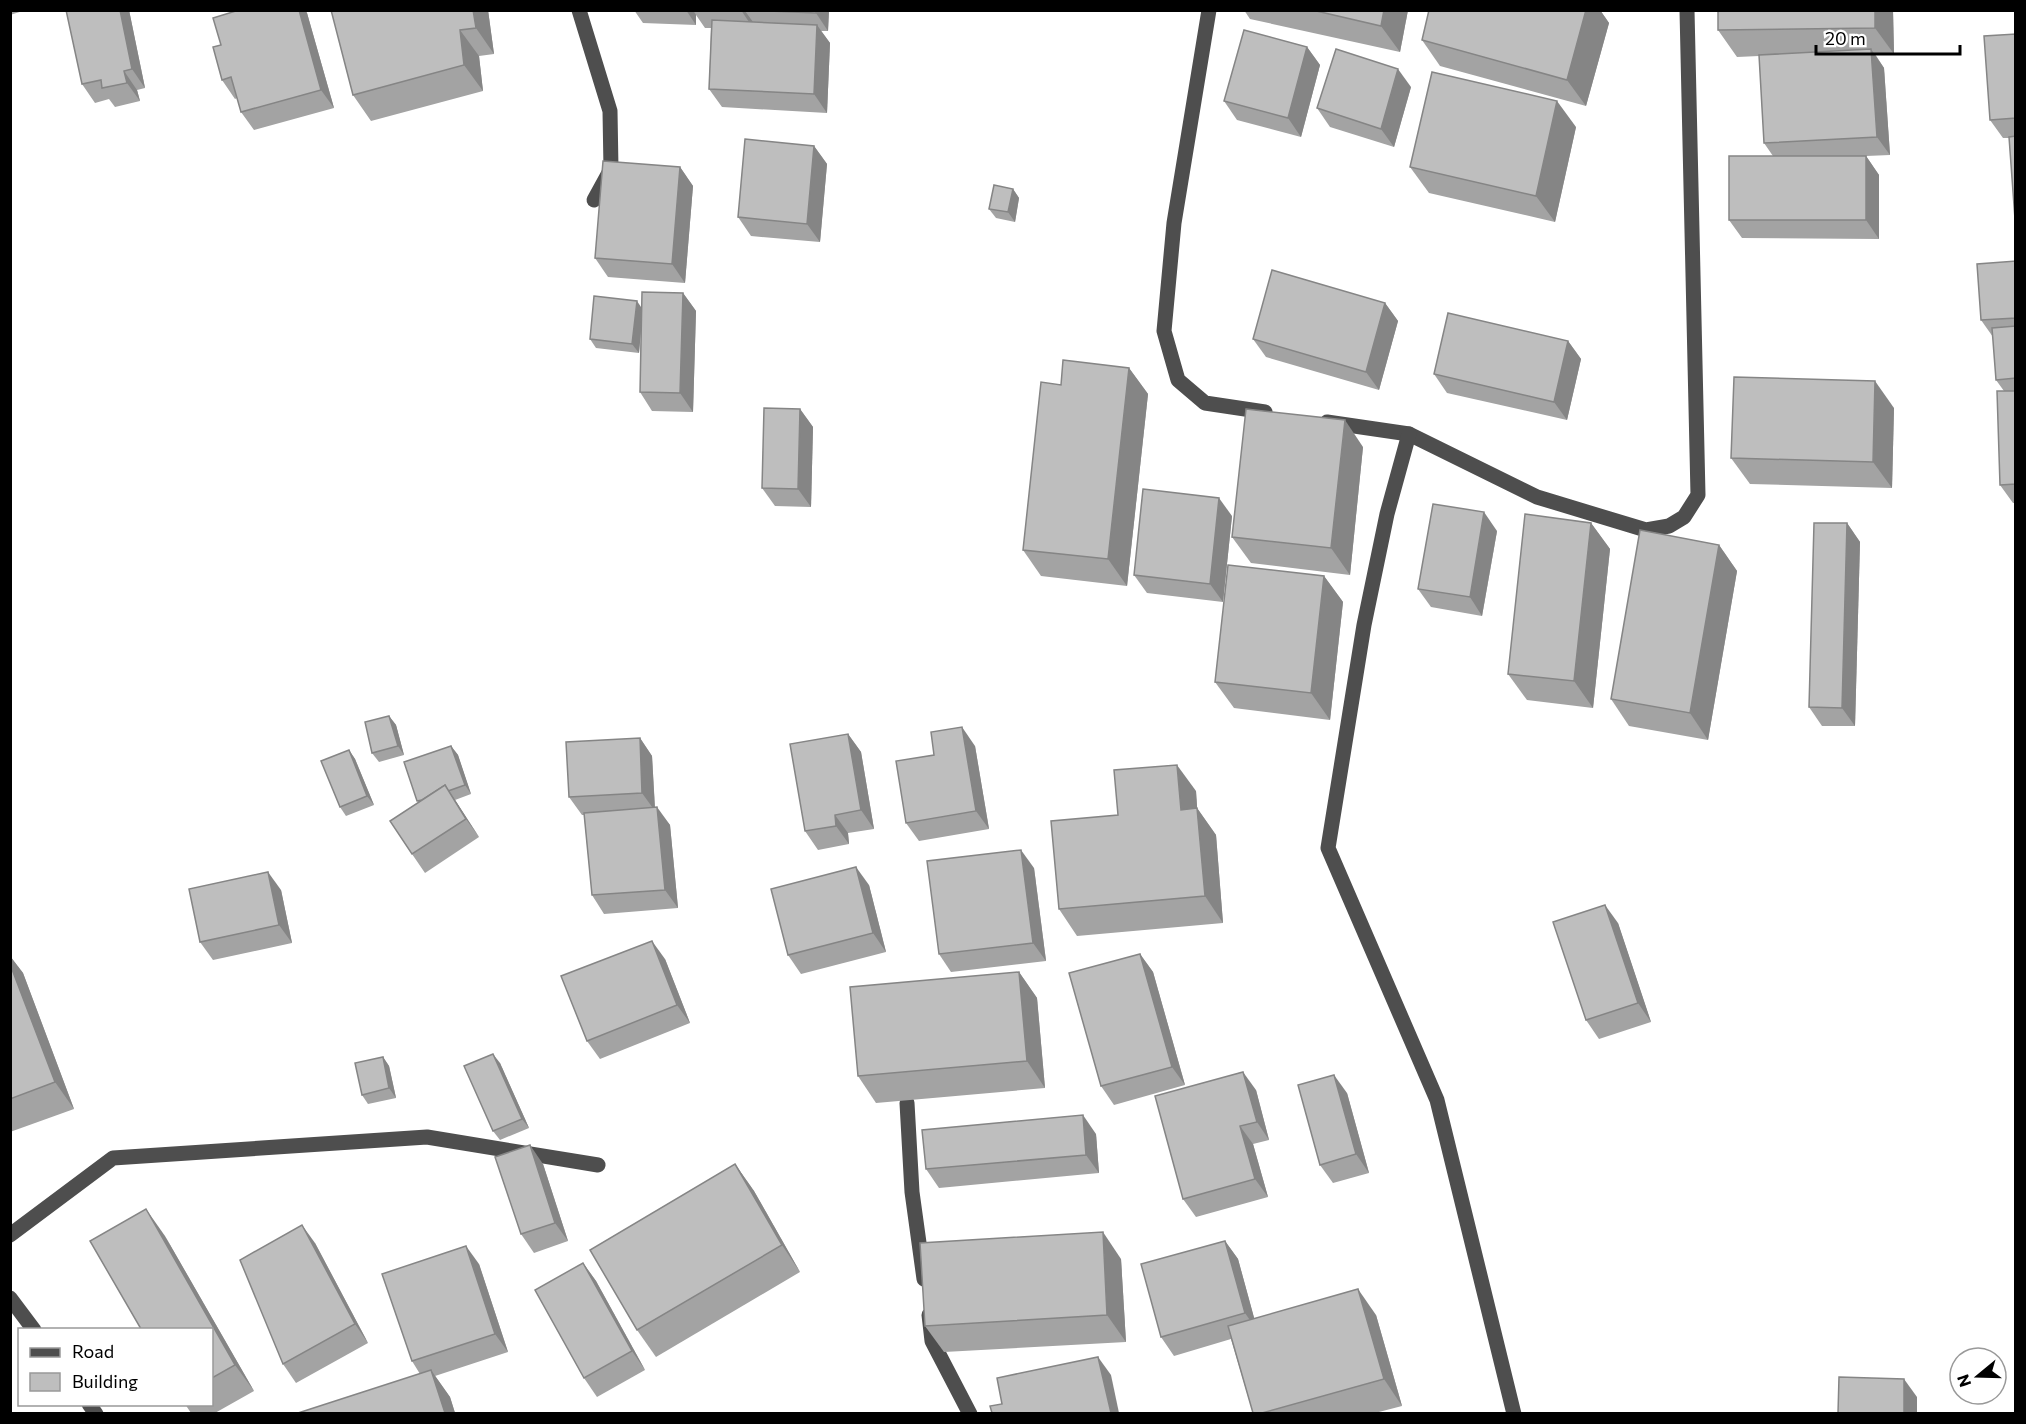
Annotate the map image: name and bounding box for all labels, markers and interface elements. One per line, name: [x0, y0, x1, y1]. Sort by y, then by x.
scale bar: [1816, 18, 1960, 56]
text: 20 m: [1825, 27, 1866, 49]
legend: [18, 1328, 213, 1406]
text: Road: [72, 1340, 114, 1362]
north arrow: [1948, 1346, 2008, 1406]
text: Building: [72, 1370, 138, 1392]
text: N: [1952, 1372, 1974, 1390]

